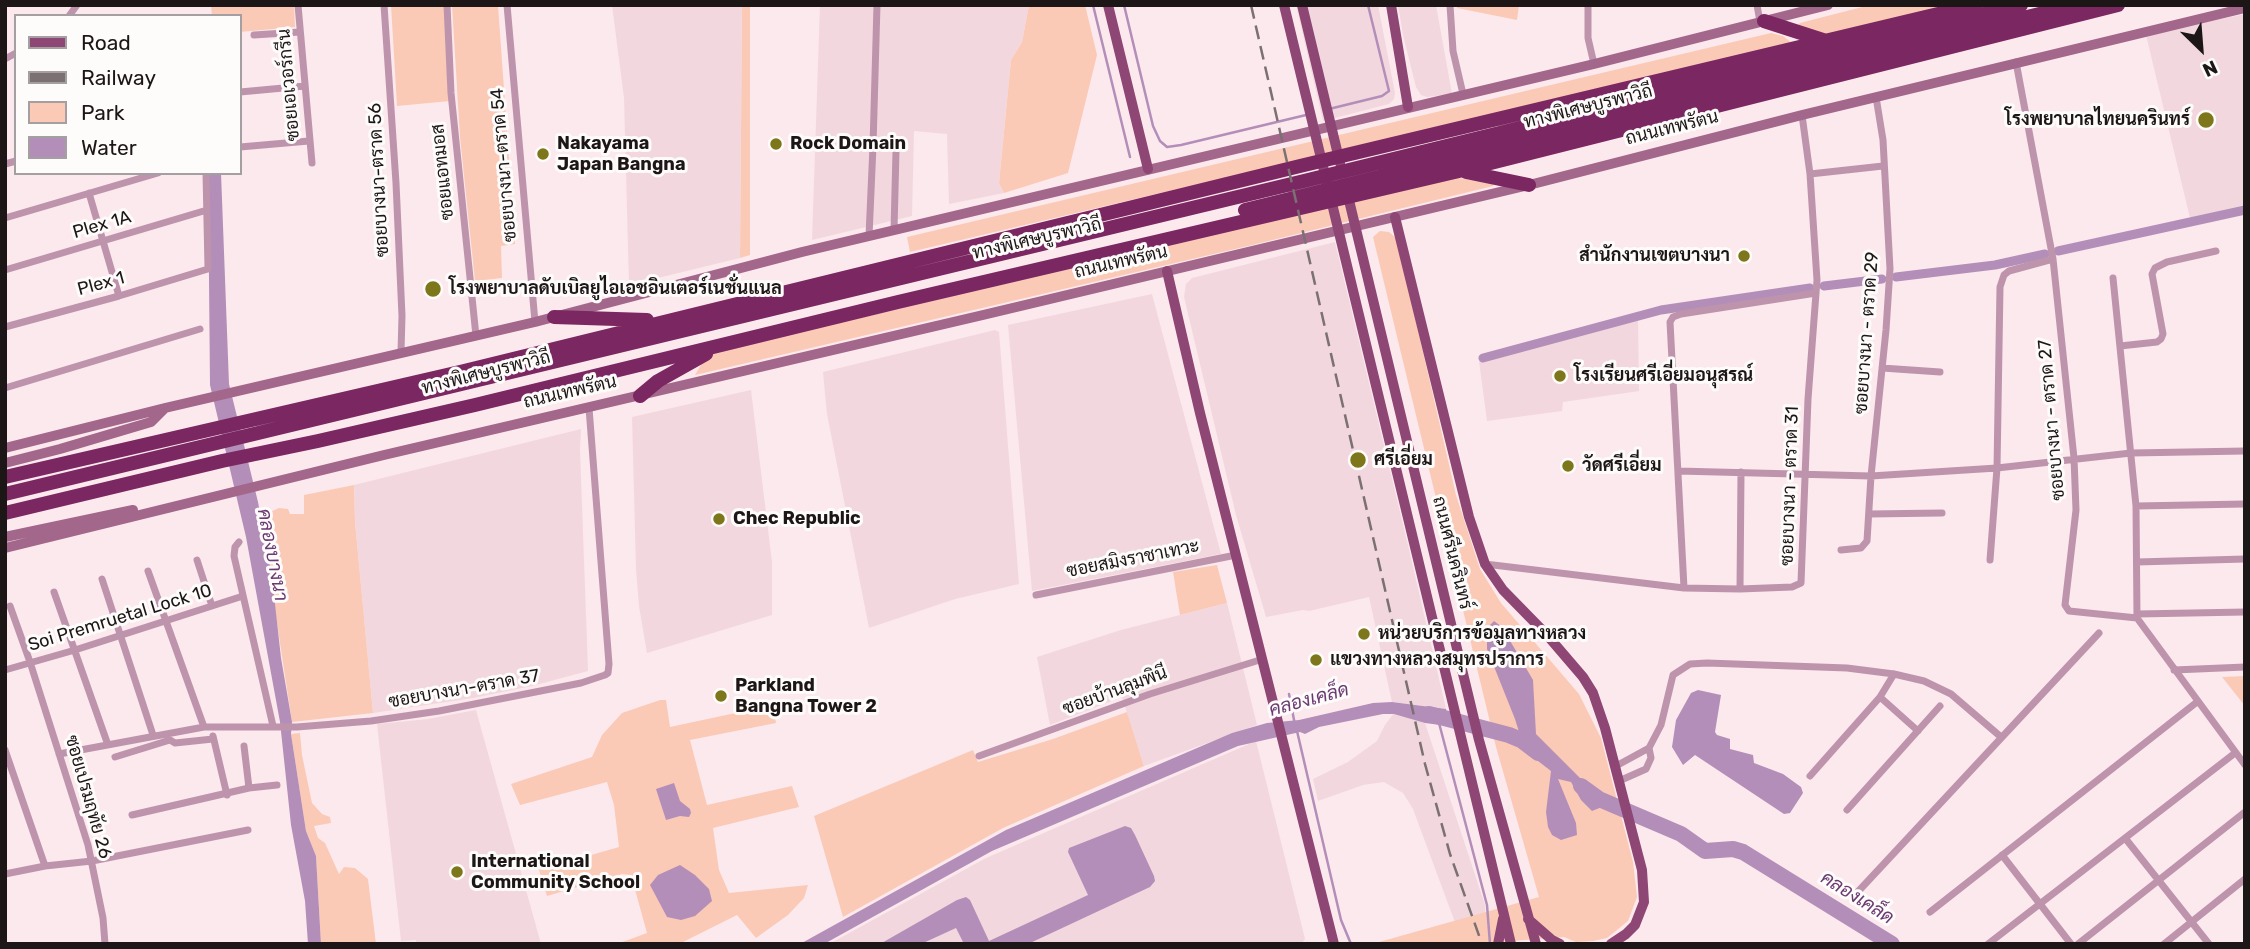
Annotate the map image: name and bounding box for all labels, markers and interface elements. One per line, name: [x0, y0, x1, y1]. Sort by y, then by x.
legend: [14, 14, 242, 175]
north arrow: [2166, 14, 2236, 84]
street label: ซอยเอเวอร์กรีน: [273, 28, 305, 142]
text: Road: [81, 30, 131, 55]
text: N: [2199, 55, 2221, 82]
text: Railway: [81, 65, 156, 90]
street label: ทางพิเศษบูรพาวิถี: [1521, 81, 1655, 133]
street label: ซอยบางนา-ตราด 54: [487, 87, 521, 243]
text: Park: [81, 100, 125, 125]
street label: ซอยบางนา-ตราด 56: [364, 102, 394, 258]
street label: ถนนเทพรัตน: [1623, 106, 1721, 150]
place label: โรงพยาบาลไทยนครินทร์: [2005, 109, 2190, 131]
marker: โรงพยาบาลไทยนครินทร์: [2196, 110, 2216, 130]
street label: ซอยแอทมอส: [427, 123, 459, 221]
place label: Nakayama Japan Bangna: [557, 133, 686, 176]
place label: Rock Domain: [790, 133, 906, 155]
text: Water: [81, 135, 137, 160]
marker: Rock Domain: [768, 136, 784, 152]
marker: Nakayama Japan Bangna: [535, 146, 551, 162]
street label: Plex 1A: [70, 206, 134, 244]
street label: ทางพิเศษบูรพาวิถี: [970, 214, 1104, 264]
street label: ถนนเทพรัตน: [1072, 241, 1170, 283]
place label: สำนักงานเขตบางนา: [1579, 245, 1730, 267]
marker: สำนักงานเขตบางนา: [1736, 248, 1752, 264]
street label: ซอยบางนา - ตราด 29: [1851, 251, 1883, 415]
street label: Plex 1: [75, 267, 127, 301]
place label: โรงพยาบาลดับเบิลยูไอเอชอินเตอร์เนชั่นแนล: [449, 278, 782, 300]
marker: โรงพยาบาลดับเบิลยูไอเอชอินเตอร์เนชั่นแนล: [423, 279, 443, 299]
street label: ซอยบางนา - ตราด 27: [2034, 339, 2070, 501]
street label: ทางพิเศษบูรพาวิถี: [419, 347, 553, 399]
place label: โรงเรียนศรีเอี่ยมอนุสรณ์: [1574, 365, 1753, 387]
marker: โรงเรียนศรีเอี่ยมอนุสรณ์: [1552, 368, 1568, 384]
street label: ถนนเทพรัตน: [521, 371, 619, 413]
street label: ซอยบางนา - ตราด 31: [1776, 406, 1804, 566]
place label: ศรีเอี่ยม: [1374, 449, 1433, 471]
marker: ศรีเอี่ยม: [1348, 450, 1368, 470]
place label: วัดศรีเอี่ยม: [1582, 455, 1661, 477]
marker: วัดศรีเอี่ยม: [1560, 458, 1576, 474]
street label: ถนนศรีนครินทร์: [1427, 494, 1477, 612]
water label: คลองบางนา: [252, 507, 292, 603]
place label: Chec Republic: [733, 508, 861, 530]
marker: Chec Republic: [711, 511, 727, 527]
street label: ซอยสมิงราชาเทวะ: [1065, 536, 1201, 582]
street label: Soi Premruetal Lock 10: [25, 580, 215, 656]
place label: หน่วยบริการข้อมูลทางหลวง: [1378, 623, 1586, 645]
marker: หน่วยบริการข้อมูลทางหลวง: [1356, 626, 1372, 642]
place label: แขวงทางหลวงสมุทรปราการ: [1330, 649, 1544, 671]
marker: แขวงทางหลวงสมุทรปราการ: [1308, 652, 1324, 668]
street label: ซอยบ้านลุมพินี: [1060, 662, 1170, 720]
street label: ซอยบางนา-ตราด 37: [387, 665, 541, 713]
place label: Parkland Bangna Tower 2: [735, 675, 877, 718]
water label: คลองเคล็ด: [1267, 678, 1351, 722]
marker: Parkland Bangna Tower 2: [713, 688, 729, 704]
street label: ซอยเปรมฤทัย 26: [60, 733, 116, 861]
place label: International Community School: [471, 851, 640, 894]
marker: International Community School: [449, 864, 465, 880]
water label: คลองเคล็ด: [1816, 867, 1898, 929]

